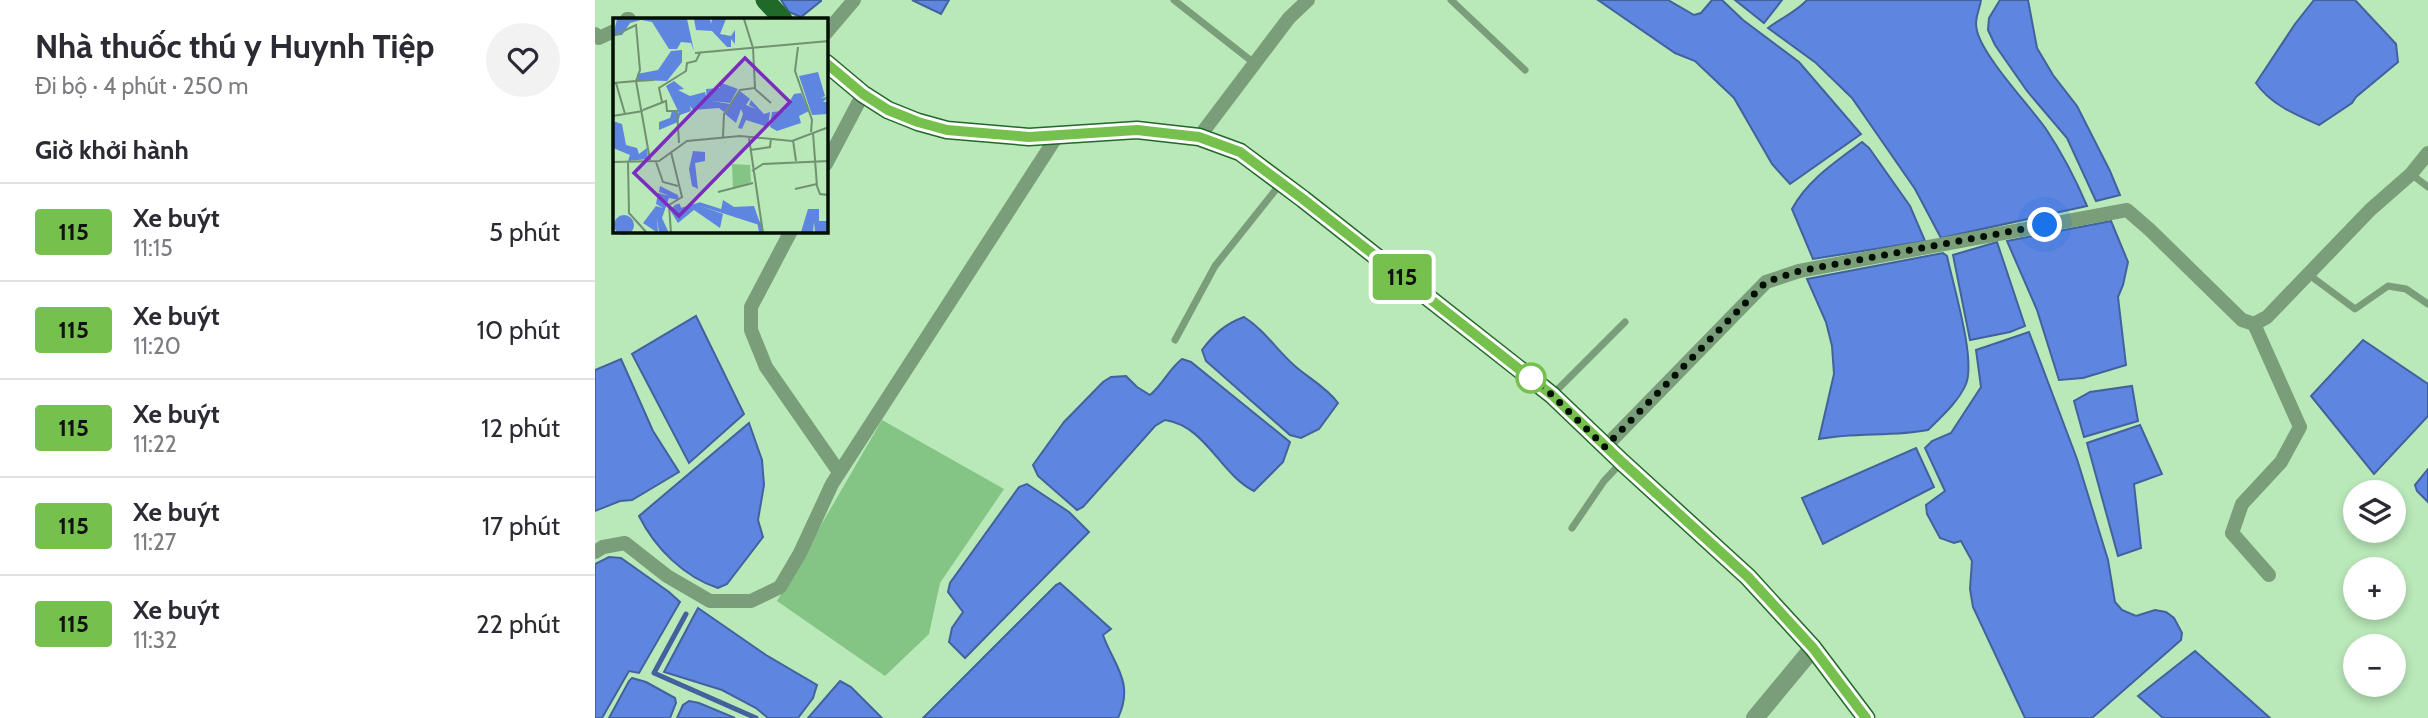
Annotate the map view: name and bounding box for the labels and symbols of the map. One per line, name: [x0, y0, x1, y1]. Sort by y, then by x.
inset map: [613, 18, 828, 233]
your location: [2027, 207, 2062, 242]
line badge: 115: [1362, 254, 1442, 300]
unlabelled marker: [1516, 363, 1546, 393]

